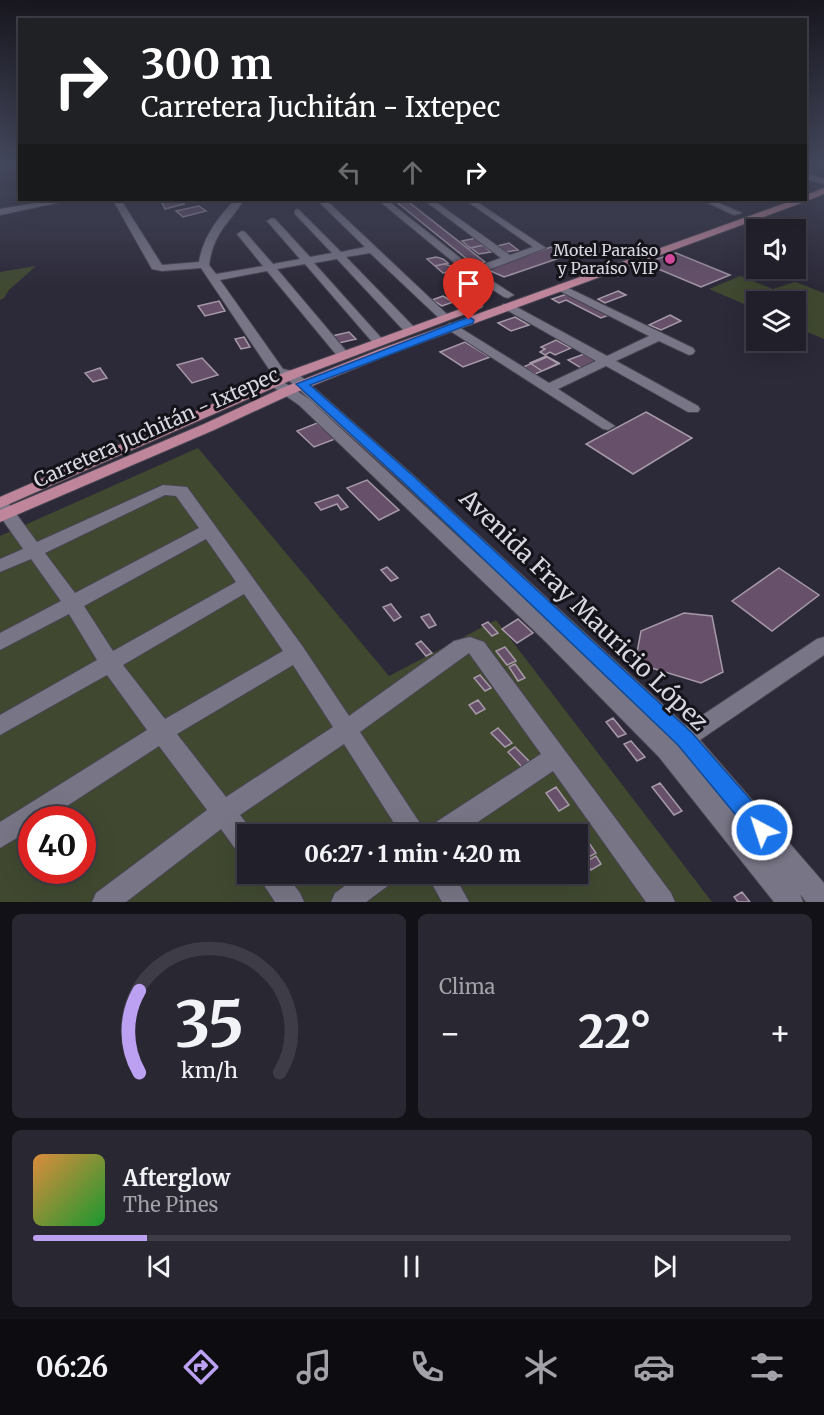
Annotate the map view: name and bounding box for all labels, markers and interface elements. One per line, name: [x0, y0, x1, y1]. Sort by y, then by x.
text: 300 m: [141, 38, 273, 90]
icon: right: [42, 42, 120, 120]
text: Carretera Juchitán - Ixtepec: [141, 90, 500, 124]
icon: left: [333, 156, 366, 189]
icon: ahead: [396, 156, 429, 189]
icon: right: [459, 156, 492, 189]
map controls: [746, 219, 806, 351]
button: sound: [746, 219, 806, 279]
place label: Motel Paraíso y Paraíso VIP: [553, 240, 658, 278]
marker: Motel Paraíso y Paraíso VIP: [663, 252, 677, 266]
pin: [443, 258, 494, 320]
icon: arrive: [452, 267, 485, 300]
button: layers: [746, 291, 806, 351]
street label: Carretera Juchitán - Ixtepec: [29, 361, 283, 493]
street label: Avenida Fray Mauricio López: [452, 482, 715, 737]
position arrow: [730, 798, 794, 862]
speed limit sign: 40: [18, 806, 96, 884]
text: 06:27 · 1 min · 420 m: [304, 840, 521, 868]
text: Clima: [439, 974, 495, 999]
text: 35: [174, 986, 244, 1064]
text: 22°: [578, 1004, 652, 1060]
text: −: [439, 1013, 461, 1054]
text: +: [769, 1013, 791, 1054]
text: km/h: [181, 1057, 237, 1084]
text: Afterglow: [123, 1164, 230, 1192]
text: The Pines: [123, 1192, 218, 1217]
icon: previous: [143, 1250, 176, 1283]
icon: pause: [395, 1250, 428, 1283]
icon: next: [648, 1250, 681, 1283]
icon: directions: [180, 1346, 222, 1388]
icon: music: [293, 1346, 335, 1388]
icon: phone: [406, 1346, 448, 1388]
icon: climate: [520, 1346, 562, 1388]
icon: car: [633, 1346, 675, 1388]
icon: filters: [746, 1346, 788, 1388]
text: 06:26: [36, 1350, 108, 1384]

